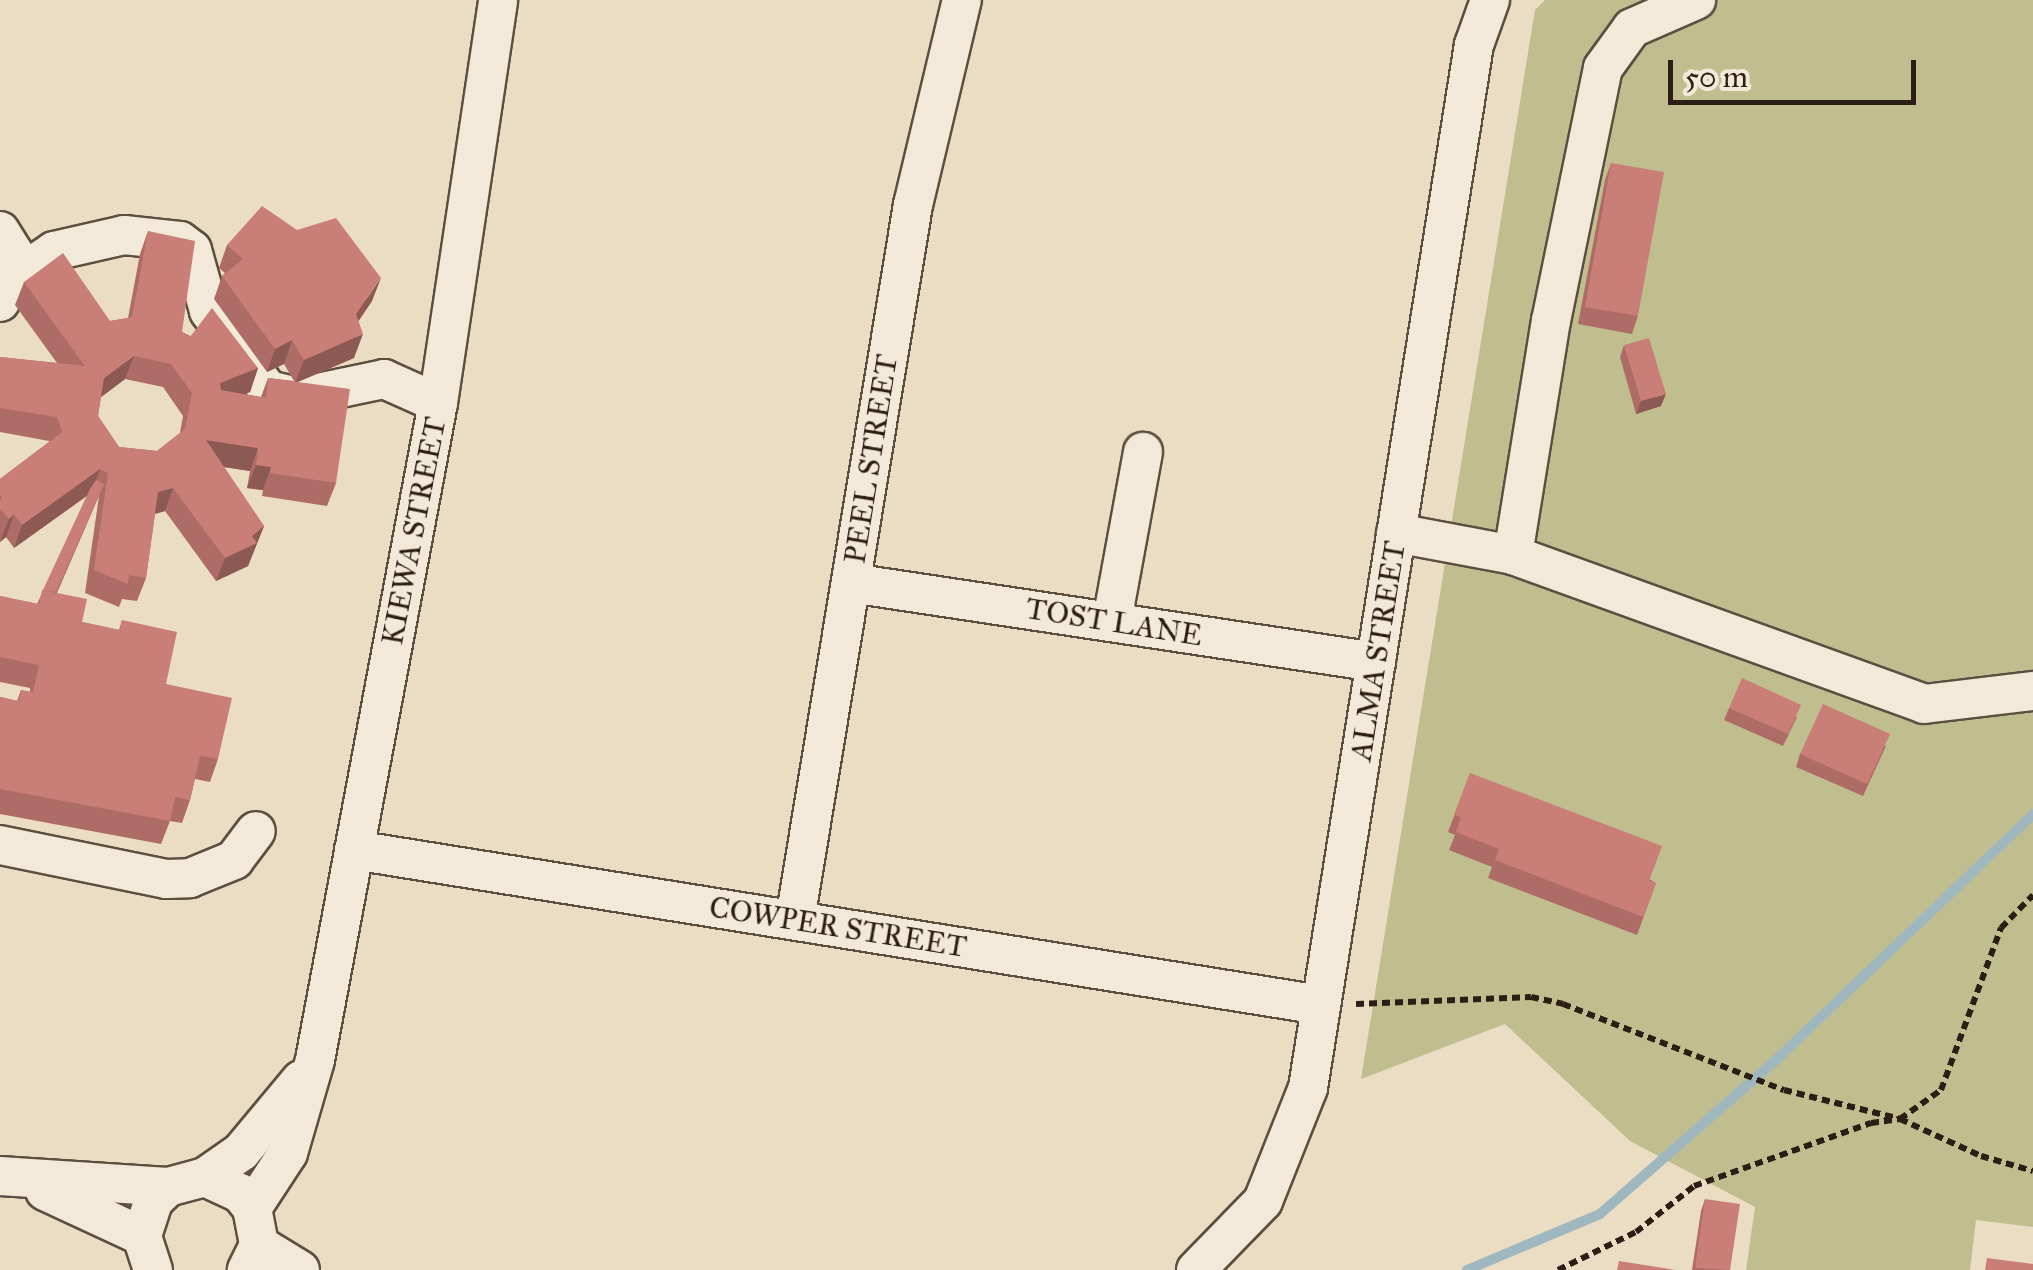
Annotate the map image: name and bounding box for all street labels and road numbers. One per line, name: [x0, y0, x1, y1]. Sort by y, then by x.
street label: PEEL STREET: [837, 352, 905, 566]
street label: KIEWA STREET: [374, 414, 454, 648]
street label: ALMA STREET: [1343, 538, 1413, 764]
street label: TOST LANE: [1023, 590, 1205, 654]
street label: COWPER STREET: [707, 889, 969, 965]

